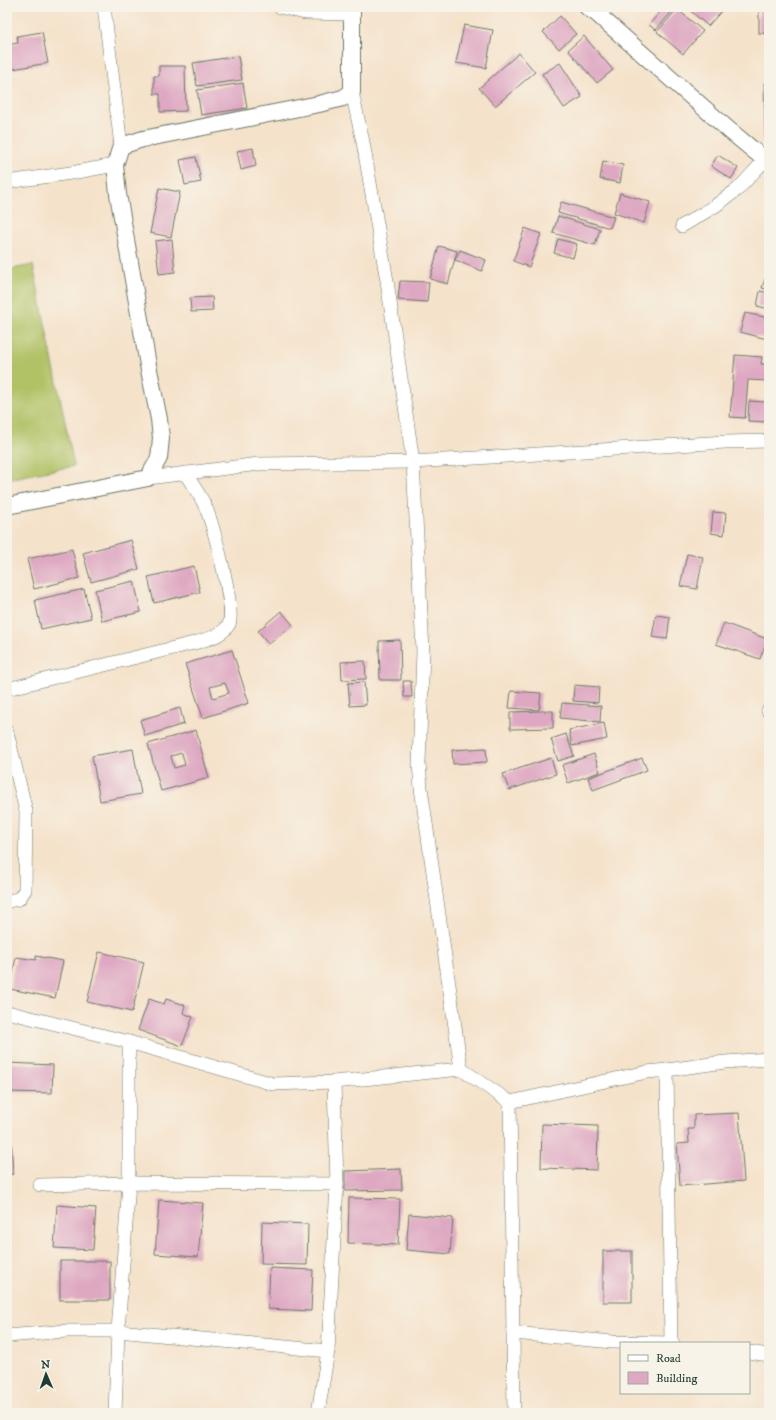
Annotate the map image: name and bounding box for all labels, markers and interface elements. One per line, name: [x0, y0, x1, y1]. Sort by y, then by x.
legend: [620, 1342, 750, 1394]
text: Road: [656, 1351, 681, 1366]
north arrow: [26, 1354, 66, 1394]
text: N: [41, 1358, 50, 1372]
text: Building: [656, 1371, 697, 1386]

